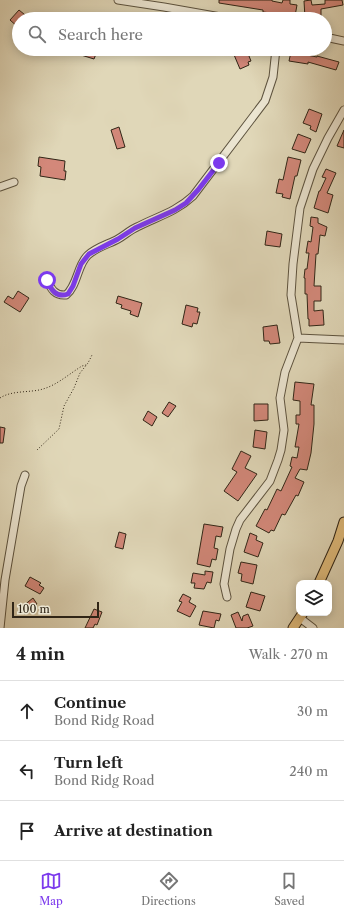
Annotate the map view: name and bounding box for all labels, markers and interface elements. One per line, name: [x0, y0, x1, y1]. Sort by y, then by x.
search box: [12, 12, 332, 56]
icon: search: [26, 23, 48, 45]
text: Search here: [58, 25, 143, 44]
route end: [210, 154, 228, 172]
route start: [38, 271, 56, 289]
map controls: [296, 580, 332, 616]
button: layers: [296, 580, 332, 616]
scale bar: [12, 600, 99, 619]
text: 100 m: [18, 602, 50, 616]
text: 4 min: [16, 644, 65, 664]
text: Walk · 270 m: [249, 646, 328, 662]
text: Continue: [54, 693, 126, 712]
icon: ahead: [16, 700, 38, 722]
text: 30 m: [297, 703, 328, 719]
text: Bond Ridg Road: [54, 712, 154, 728]
text: Turn left: [54, 753, 123, 772]
icon: left: [16, 760, 38, 782]
text: 240 m: [289, 763, 328, 779]
text: Bond Ridg Road: [54, 772, 154, 788]
icon: arrive: [16, 820, 38, 842]
text: Arrive at destination: [54, 821, 213, 840]
tab: Map: [39, 870, 63, 908]
tab: Directions: [141, 870, 196, 908]
tab: Saved: [274, 870, 305, 908]

